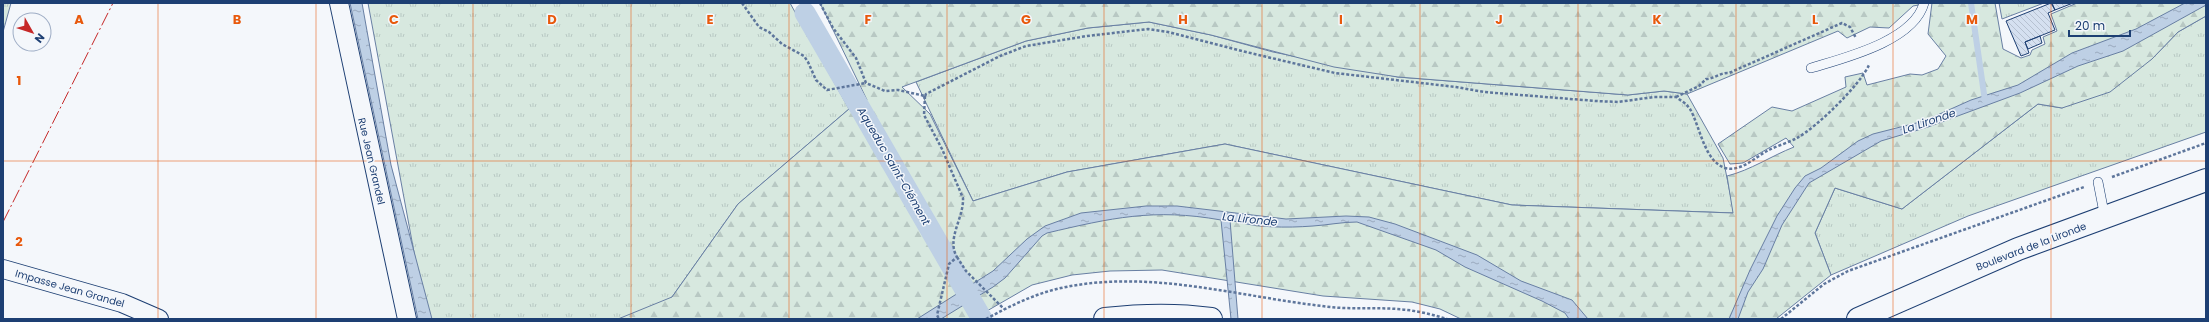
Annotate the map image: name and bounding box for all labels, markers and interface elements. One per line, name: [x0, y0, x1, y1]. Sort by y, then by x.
text: A: [74, 10, 84, 29]
text: B: [233, 10, 242, 29]
text: C: [389, 10, 399, 29]
text: D: [547, 10, 557, 29]
text: E: [706, 10, 714, 29]
text: F: [864, 10, 872, 29]
text: G: [1021, 10, 1031, 29]
text: H: [1178, 10, 1188, 29]
text: I: [1339, 10, 1343, 29]
text: J: [1495, 10, 1503, 29]
text: K: [1652, 10, 1662, 29]
text: L: [1812, 10, 1818, 29]
text: M: [1966, 10, 1978, 29]
north arrow: [12, 12, 52, 52]
scale bar: [2069, 12, 2130, 38]
text: 20 m: [2075, 17, 2105, 34]
text: N: [31, 30, 49, 47]
text: 1: [17, 71, 21, 90]
water label: Aqueduc Saint-Clément: [853, 103, 935, 229]
water label: La Lironde: [1900, 104, 1958, 138]
street label: Rue Jean Grandel: [354, 116, 389, 206]
water label: La Lironde: [1222, 208, 1279, 230]
street label: Boulevard de la Lironde: [1974, 219, 2088, 274]
text: 2: [15, 232, 23, 251]
street label: Impasse Jean Grandel: [13, 266, 126, 311]

